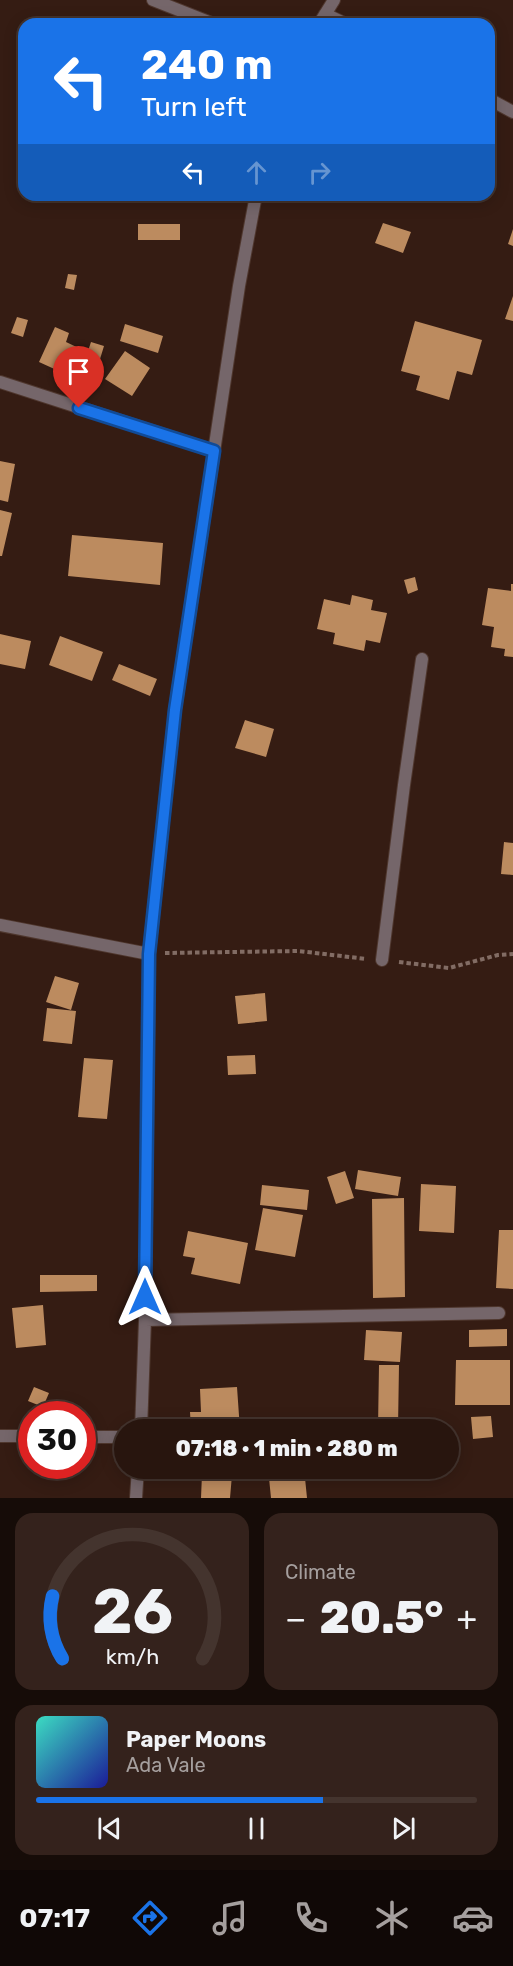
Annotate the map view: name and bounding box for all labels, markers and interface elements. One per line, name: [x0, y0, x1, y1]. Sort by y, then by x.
text: 240 m: [141, 40, 273, 90]
icon: left: [42, 42, 120, 120]
text: Turn left: [141, 91, 246, 123]
icon: left: [177, 156, 210, 189]
icon: ahead: [240, 156, 273, 189]
icon: right: [303, 156, 336, 189]
pin: [53, 346, 104, 408]
icon: arrive: [62, 355, 95, 388]
position arrow: [113, 1265, 177, 1329]
speed limit sign: 30: [18, 1401, 96, 1479]
text: 07:18 · 1 min · 280 m: [175, 1435, 398, 1462]
text: Climate: [285, 1560, 356, 1584]
text: 26: [91, 1575, 173, 1649]
text: 20.5°: [319, 1591, 444, 1644]
text: −: [285, 1599, 306, 1638]
text: +: [456, 1599, 477, 1638]
text: km/h: [105, 1644, 159, 1669]
text: Paper Moons: [126, 1726, 266, 1753]
text: Ada Vale: [126, 1753, 206, 1777]
icon: previous: [93, 1812, 126, 1845]
icon: pause: [240, 1812, 273, 1845]
icon: next: [387, 1812, 420, 1845]
icon: directions: [129, 1897, 171, 1939]
icon: music: [209, 1897, 251, 1939]
icon: phone: [290, 1897, 332, 1939]
icon: climate: [371, 1897, 413, 1939]
icon: car: [452, 1897, 494, 1939]
text: 07:17: [19, 1902, 90, 1934]

